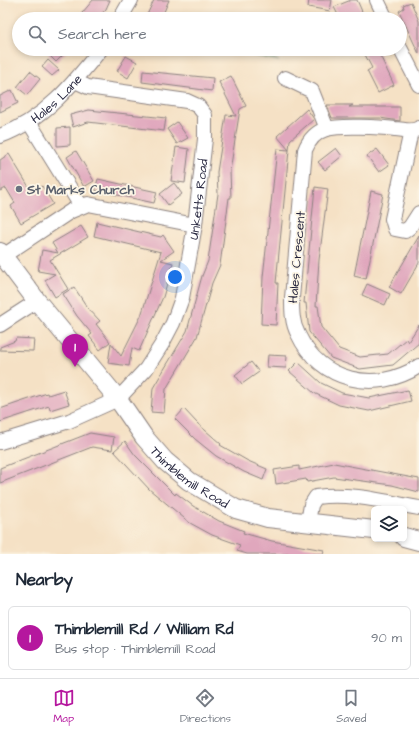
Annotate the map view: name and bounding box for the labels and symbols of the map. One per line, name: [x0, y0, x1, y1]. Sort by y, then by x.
street label: Hales Lane: [27, 71, 86, 128]
street label: Unketts Road: [185, 158, 213, 241]
place label: St Marks Church: [26, 181, 135, 199]
marker: St Marks Church: [14, 184, 24, 194]
street label: Hales Crescent: [284, 210, 310, 304]
your location: [165, 267, 185, 287]
pin: 1: [62, 334, 88, 367]
street label: Thimblemill Road: [146, 442, 232, 513]

